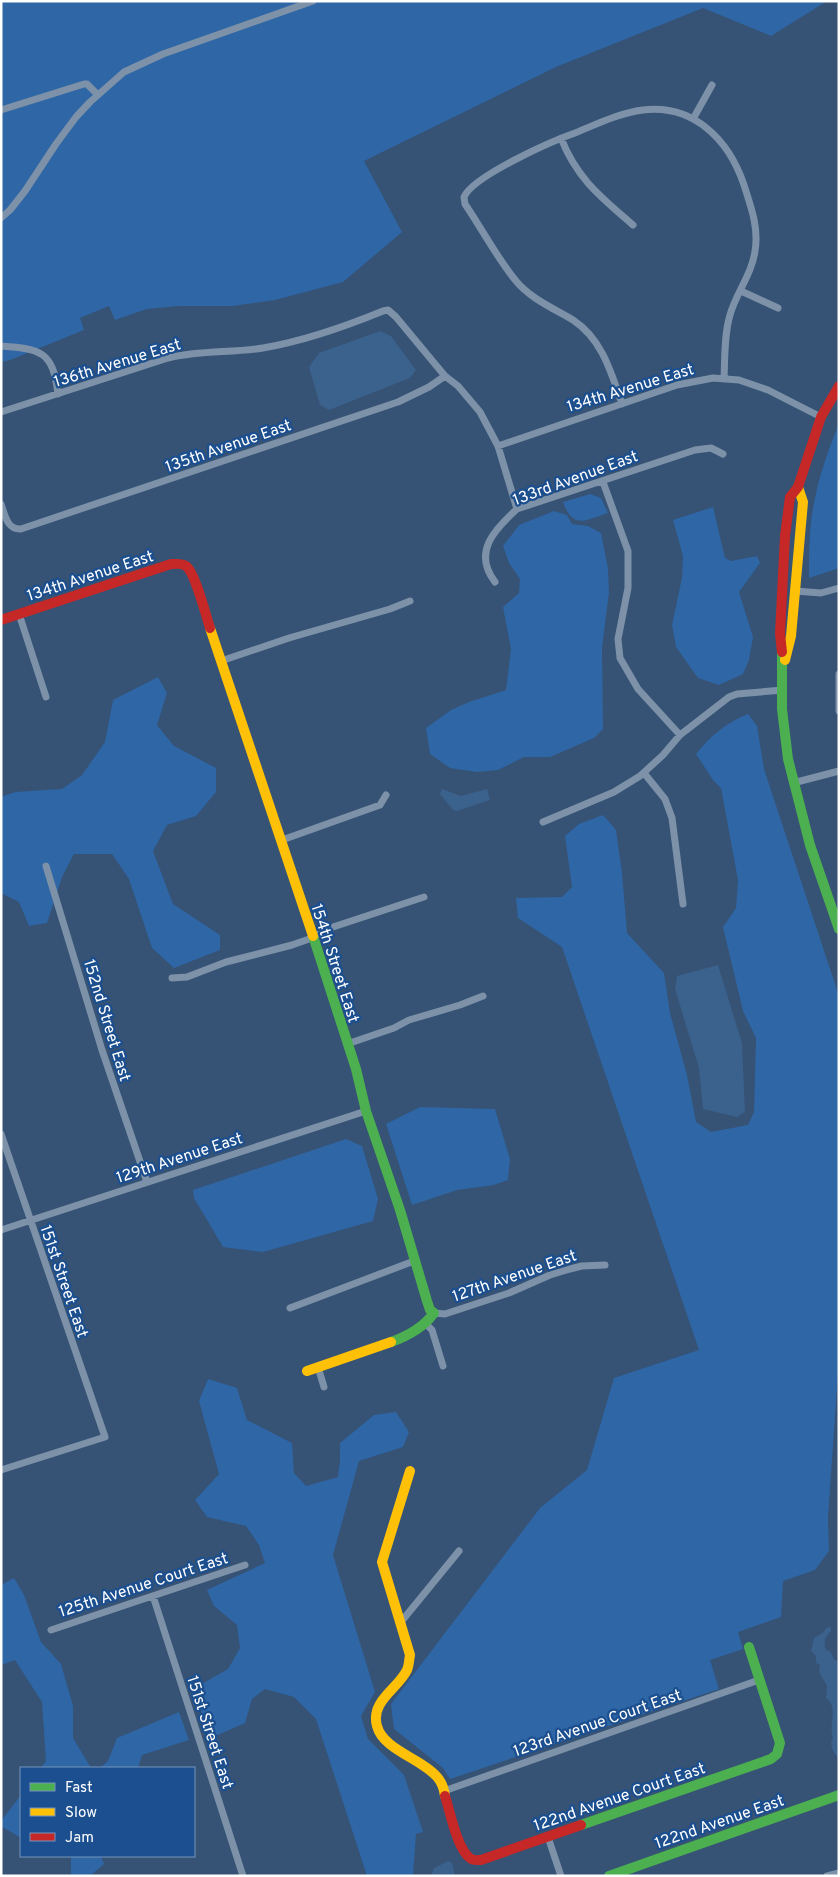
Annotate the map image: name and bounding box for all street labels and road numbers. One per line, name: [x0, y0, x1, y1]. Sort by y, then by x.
street label: 136th Avenue East: [52, 335, 183, 393]
street label: 134th Avenue East: [565, 360, 697, 418]
street label: 135th Avenue East: [163, 416, 294, 478]
street label: 133rd Avenue East: [510, 447, 641, 511]
street label: 134th Avenue East: [25, 547, 156, 607]
street label: 154th Street East: [305, 902, 363, 1026]
street label: 152nd Street East: [78, 957, 134, 1084]
street label: 129th Avenue East: [114, 1129, 245, 1189]
street label: 151st Street East: [34, 1223, 92, 1341]
street label: 127th Avenue East: [450, 1246, 579, 1307]
street label: 125th Avenue Court East: [56, 1549, 231, 1623]
street label: 151st Street East: [181, 1673, 237, 1792]
street label: 123rd Avenue Court East: [511, 1686, 684, 1762]
street label: 122nd Avenue Court East: [531, 1759, 708, 1837]
street label: 122nd Avenue East: [652, 1791, 787, 1854]

